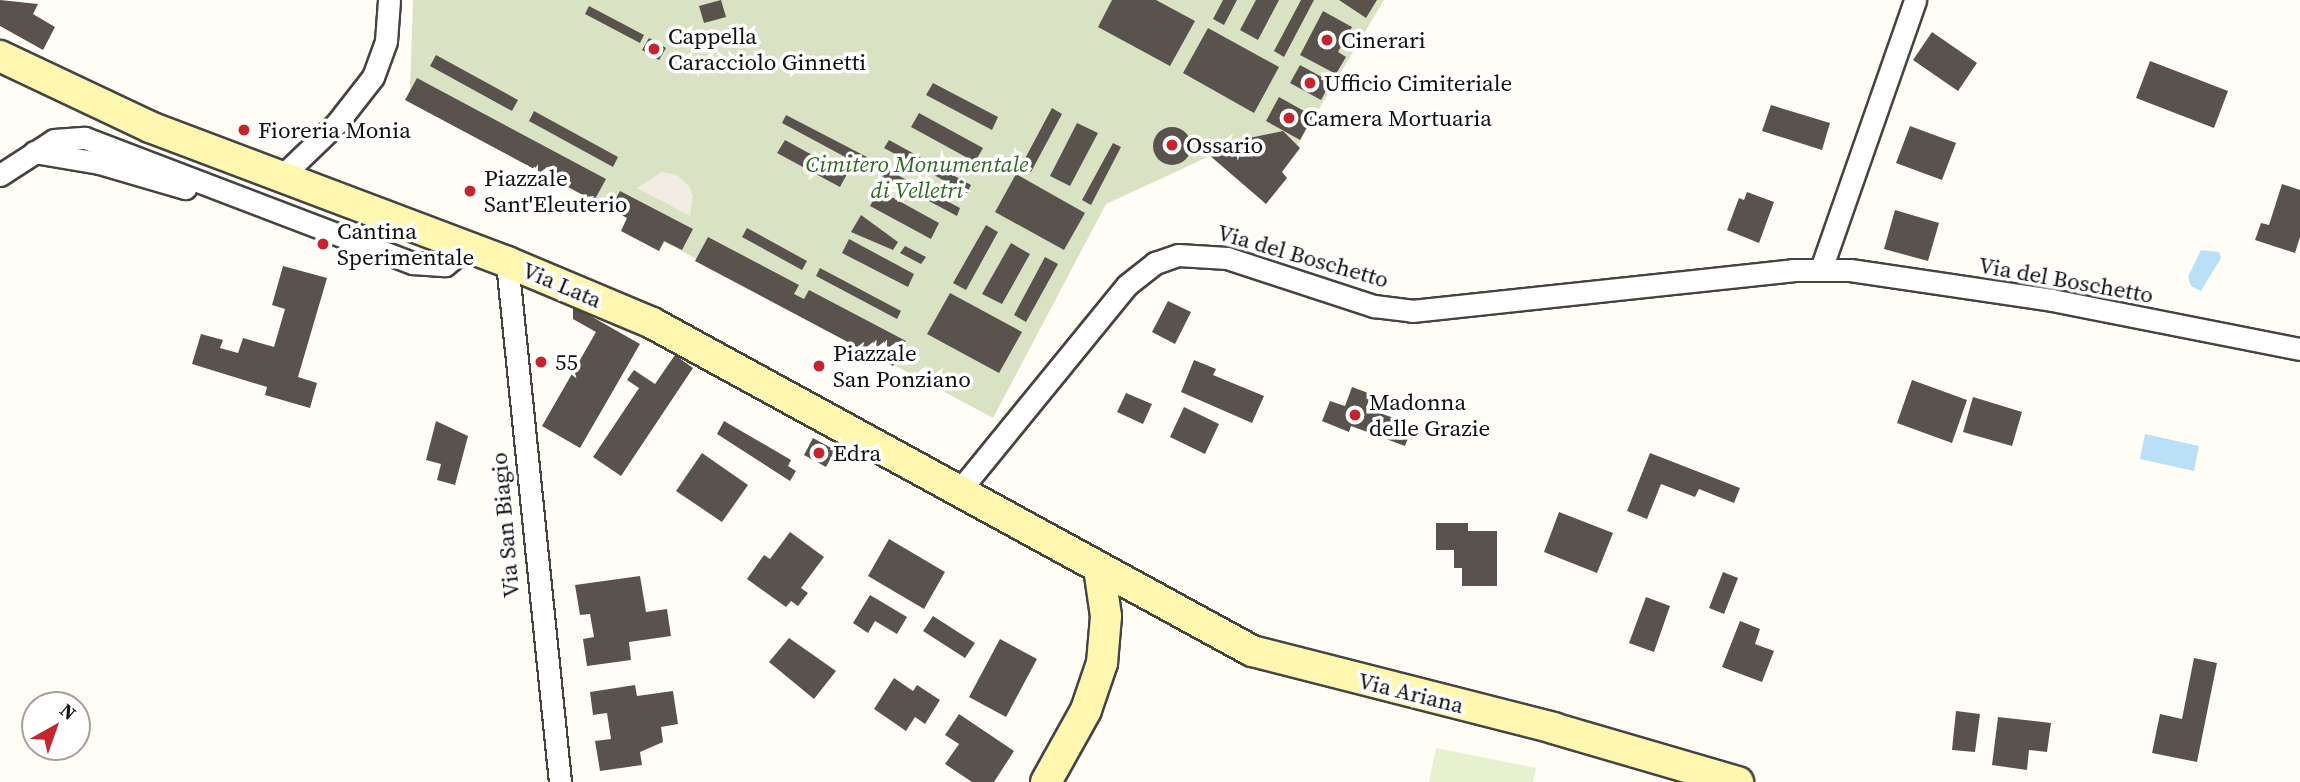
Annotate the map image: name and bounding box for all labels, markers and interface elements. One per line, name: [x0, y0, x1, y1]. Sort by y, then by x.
place label: Cappella Caracciolo Ginnetti: [668, 22, 866, 76]
place label: Cinerari: [1341, 26, 1426, 54]
marker: Cinerari: [1319, 32, 1335, 48]
marker: Cappella Caracciolo Ginnetti: [646, 41, 662, 57]
place label: Ufficio Cimiteriale: [1324, 69, 1512, 97]
marker: Ufficio Cimiteriale: [1302, 75, 1318, 91]
place label: Camera Mortuaria: [1303, 104, 1492, 132]
marker: Camera Mortuaria: [1281, 110, 1297, 126]
place label: Fioreria Monia: [258, 116, 411, 144]
marker: Fioreria Monia: [236, 122, 252, 138]
place label: Ossario: [1186, 131, 1263, 159]
marker: Ossario: [1164, 137, 1180, 153]
park label: Cimitero Monumentale di Velletri: [806, 150, 1028, 204]
place label: Piazzale Sant'Eleuterio: [484, 164, 627, 218]
marker: Piazzale Sant'Eleuterio: [462, 183, 478, 199]
place label: Cantina Sperimentale: [337, 217, 474, 271]
street label: Via del Boschetto: [1214, 218, 1392, 294]
marker: Cantina Sperimentale: [315, 236, 331, 252]
street label: Via del Boschetto: [1977, 251, 2155, 309]
street label: Via Lata: [518, 256, 606, 314]
place label: Piazzale San Ponziano: [833, 339, 971, 393]
place label: 55: [555, 348, 578, 376]
marker: 55: [533, 354, 549, 370]
marker: Piazzale San Ponziano: [811, 358, 827, 374]
place label: Madonna delle Grazie: [1369, 388, 1490, 442]
marker: Madonna delle Grazie: [1347, 407, 1363, 423]
place label: Edra: [833, 439, 881, 467]
marker: Edra: [811, 445, 827, 461]
street label: Via San Biagio: [485, 451, 525, 599]
street label: Via Ariana: [1355, 667, 1467, 719]
north arrow: [21, 691, 91, 761]
text: N: [55, 697, 82, 726]

